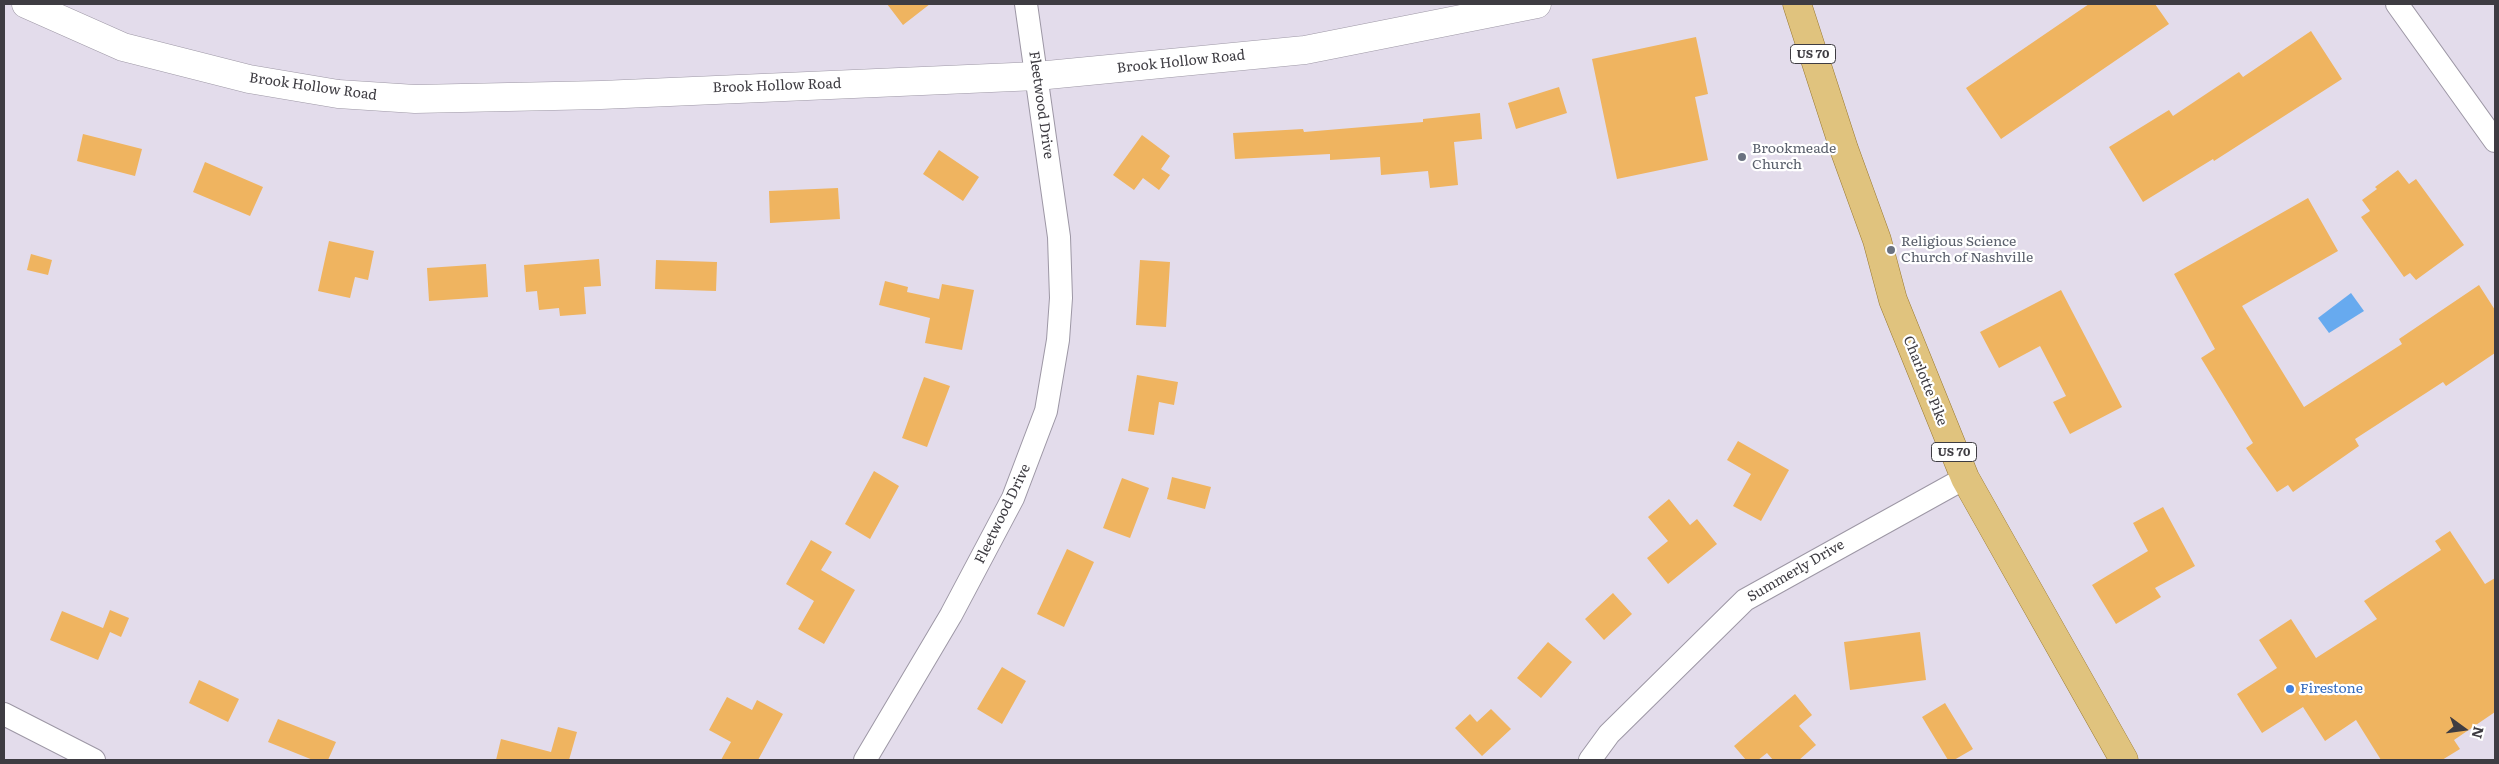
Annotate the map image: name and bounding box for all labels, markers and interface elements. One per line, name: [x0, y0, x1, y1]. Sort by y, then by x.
road number: US 70: [1790, 44, 1836, 64]
street label: Brook Hollow Road: [1116, 47, 1246, 77]
street label: Fleetwood Drive: [1025, 50, 1057, 160]
street label: Brook Hollow Road: [248, 70, 378, 104]
street label: Brook Hollow Road: [712, 75, 842, 97]
place label: Brookmeade Church: [1752, 141, 1836, 174]
marker: Brookmeade Church: [1736, 151, 1748, 163]
place label: Religious Science Church of Nashville: [1901, 234, 2033, 266]
marker: Religious Science Church of Nashville: [1885, 244, 1897, 256]
street label: Charlotte Pike: [1899, 334, 1951, 428]
road number: US 70: [1932, 442, 1976, 462]
street label: Fleetwood Drive: [972, 461, 1034, 567]
street label: Summerly Drive: [1744, 536, 1848, 606]
place label: Firestone: [2300, 681, 2363, 697]
marker: Firestone: [2284, 683, 2296, 695]
north arrow: [2439, 704, 2489, 754]
text: N: [2467, 725, 2490, 741]

